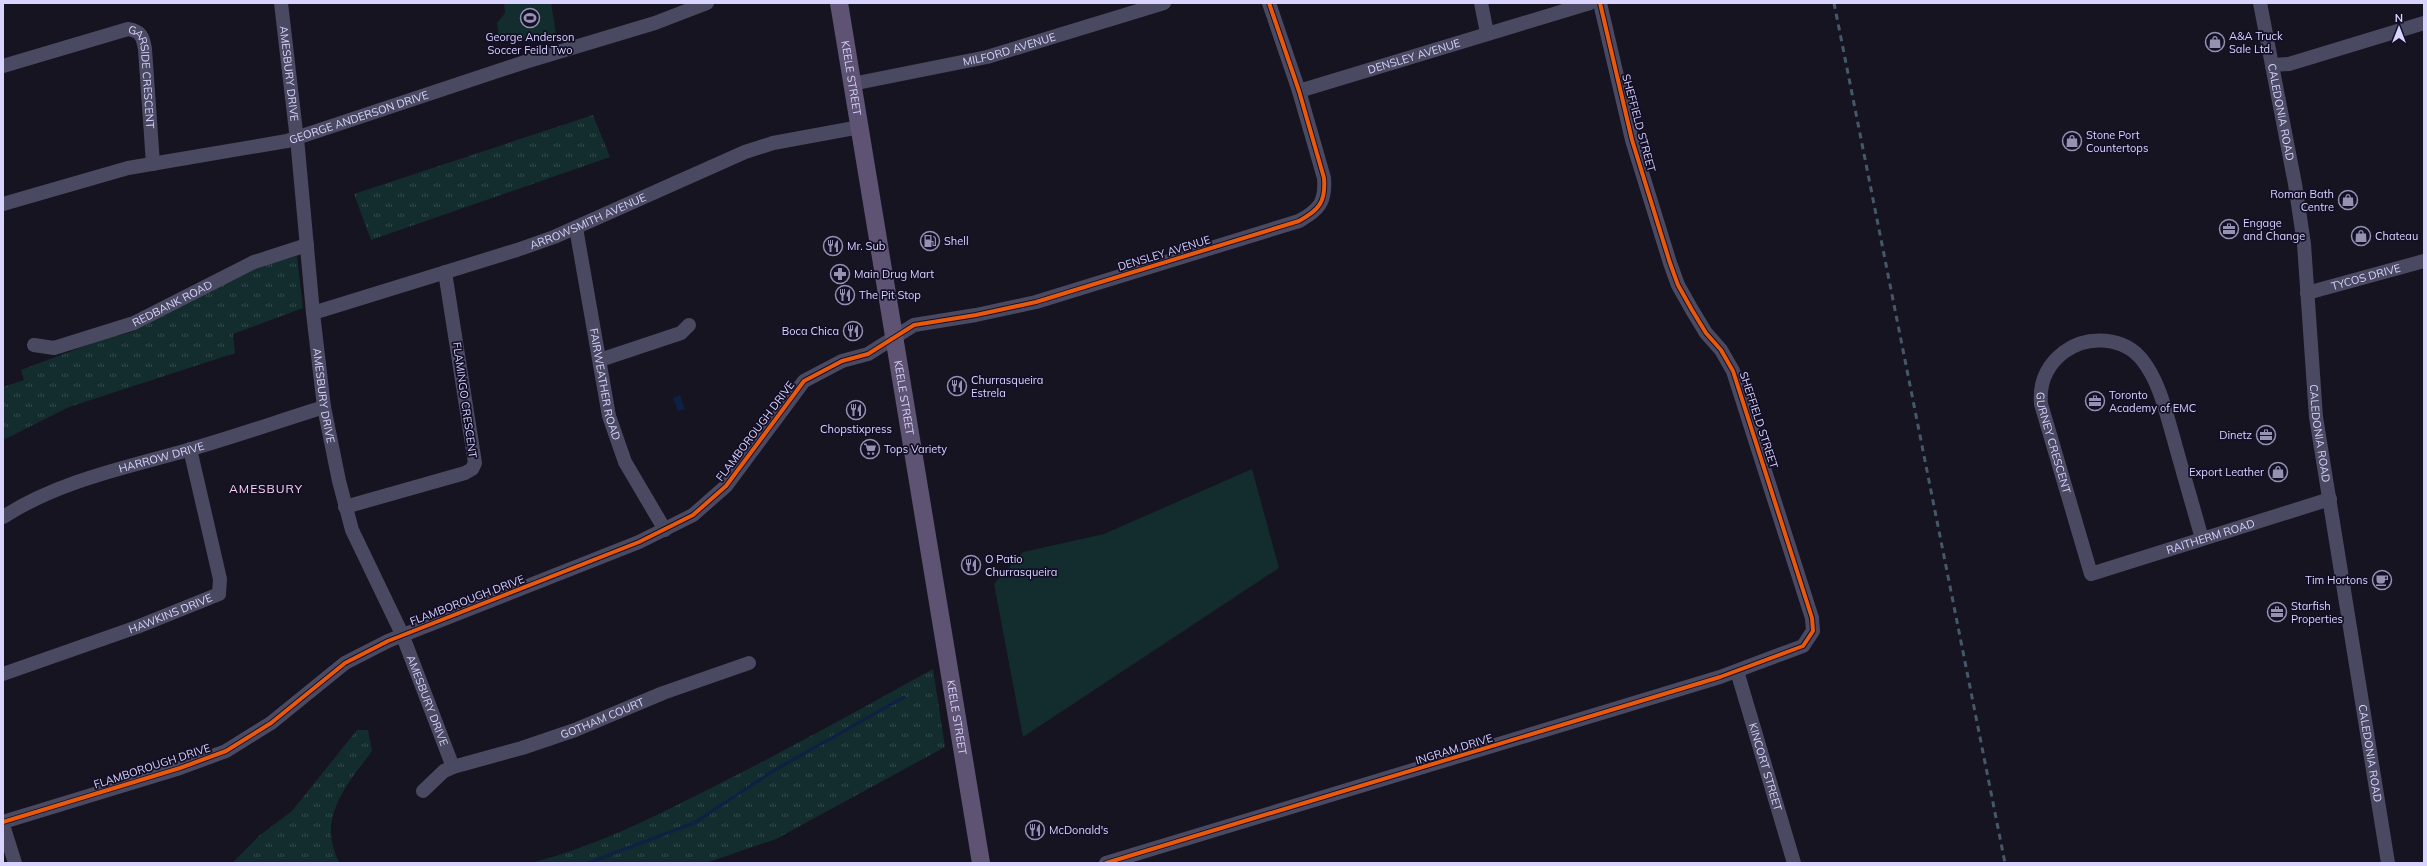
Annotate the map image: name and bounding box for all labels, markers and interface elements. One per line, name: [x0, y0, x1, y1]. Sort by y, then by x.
sports icon: George Anderson Soccer Feild Two: [519, 7, 541, 29]
north arrow: [2379, 8, 2419, 48]
text: N: [2395, 11, 2403, 25]
street label: GARSIDE CRESCENT: [127, 22, 158, 129]
street label: AMESBURY DRIVE: [277, 25, 302, 122]
place label: A&A Truck Sale Ltd.: [2229, 29, 2283, 56]
place label: George Anderson Soccer Feild Two: [486, 30, 574, 57]
street label: MILFORD AVENUE: [961, 30, 1057, 69]
shop icon: A&A Truck Sale Ltd.: [2204, 31, 2226, 53]
street label: DENSLEY AVENUE: [1366, 36, 1462, 77]
street label: KEELE STREET: [838, 39, 865, 117]
street label: CALEDONIA ROAD: [2265, 62, 2297, 162]
street label: SHEFFIELD STREET: [1619, 72, 1659, 174]
street label: GEORGE ANDERSON DRIVE: [287, 88, 430, 147]
place label: Stone Port Countertops: [2086, 128, 2148, 155]
shop icon: Stone Port Countertops: [2061, 130, 2083, 152]
place label: Roman Bath Centre: [2270, 187, 2334, 214]
shop icon: Roman Bath Centre: [2337, 189, 2359, 211]
street label: ARROWSMITH AVENUE: [528, 190, 648, 252]
place label: Engage and Change: [2243, 216, 2305, 243]
office icon: Engage and Change: [2218, 218, 2240, 240]
shop icon: Chateau: [2350, 225, 2372, 247]
place label: Chateau: [2375, 229, 2418, 243]
fuel station icon: Shell: [919, 230, 941, 252]
street label: DENSLEY AVENUE: [1116, 232, 1212, 274]
place label: Shell: [944, 234, 969, 248]
restaurant icon: Mr. Sub: [822, 235, 844, 257]
place label: Mr. Sub: [847, 239, 886, 253]
street label: TYCOS DRIVE: [2330, 261, 2402, 293]
pharmacy icon: Main Drug Mart: [829, 263, 851, 285]
place label: Main Drug Mart: [854, 267, 934, 281]
street label: REDBANK ROAD: [130, 277, 215, 330]
restaurant icon: The Pit Stop: [834, 284, 856, 306]
place label: The Pit Stop: [859, 288, 921, 302]
restaurant icon: Boca Chica: [842, 320, 864, 342]
place label: Boca Chica: [782, 324, 839, 338]
street label: FAIRWEATHER ROAD: [587, 327, 624, 442]
street label: FLAMINGO CRESCENT: [450, 341, 480, 459]
street label: AMESBURY DRIVE: [310, 347, 338, 444]
street label: KEELE STREET: [891, 359, 917, 436]
street label: SHEFFIELD STREET: [1737, 370, 1781, 470]
place label: Churrasqueira Estrela: [971, 373, 1043, 400]
restaurant icon: Churrasqueira Estrela: [946, 375, 968, 397]
street label: FLAMBOROUGH DRIVE: [713, 378, 797, 484]
street label: CALEDONIA ROAD: [2307, 384, 2333, 483]
place label: Toronto Academy of EMC: [2109, 388, 2196, 415]
office icon: Toronto Academy of EMC: [2084, 390, 2106, 412]
street label: GURNEY CRESCENT: [2034, 392, 2074, 495]
restaurant icon: Chopstixpress: [845, 399, 867, 421]
place label: Chopstixpress: [820, 422, 892, 436]
office icon: Dinetz: [2255, 424, 2277, 446]
place label: Dinetz: [2219, 428, 2252, 442]
supermarket icon: Tops Variety: [859, 438, 881, 460]
street label: HARROW DRIVE: [117, 439, 206, 476]
place label: Tops Variety: [884, 442, 947, 456]
shop icon: Export Leather: [2267, 461, 2289, 483]
place label: Export Leather: [2189, 465, 2264, 479]
district label: AMESBURY: [229, 481, 303, 496]
street label: RAITHERM ROAD: [2164, 516, 2257, 557]
place label: O Patio Churrasqueira: [985, 552, 1057, 579]
restaurant icon: O Patio Churrasqueira: [960, 554, 982, 576]
cafe icon: Tim Hortons: [2371, 569, 2393, 591]
street label: FLAMBOROUGH DRIVE: [408, 572, 526, 628]
place label: Tim Hortons: [2305, 573, 2368, 587]
street label: HAWKINS DRIVE: [127, 590, 214, 636]
place label: Starfish Properties: [2291, 599, 2343, 626]
office icon: Starfish Properties: [2266, 601, 2288, 623]
street label: AMESBURY DRIVE: [404, 653, 451, 748]
street label: KEELE STREET: [944, 679, 970, 756]
street label: GOTHAM COURT: [558, 695, 647, 741]
street label: CALEDONIA ROAD: [2355, 703, 2385, 803]
street label: KINCORT STREET: [1746, 721, 1785, 813]
street label: INGRAM DRIVE: [1414, 731, 1494, 767]
street label: FLAMBOROUGH DRIVE: [92, 741, 212, 791]
restaurant icon: McDonald's: [1024, 819, 1046, 841]
place label: McDonald's: [1049, 823, 1109, 837]

